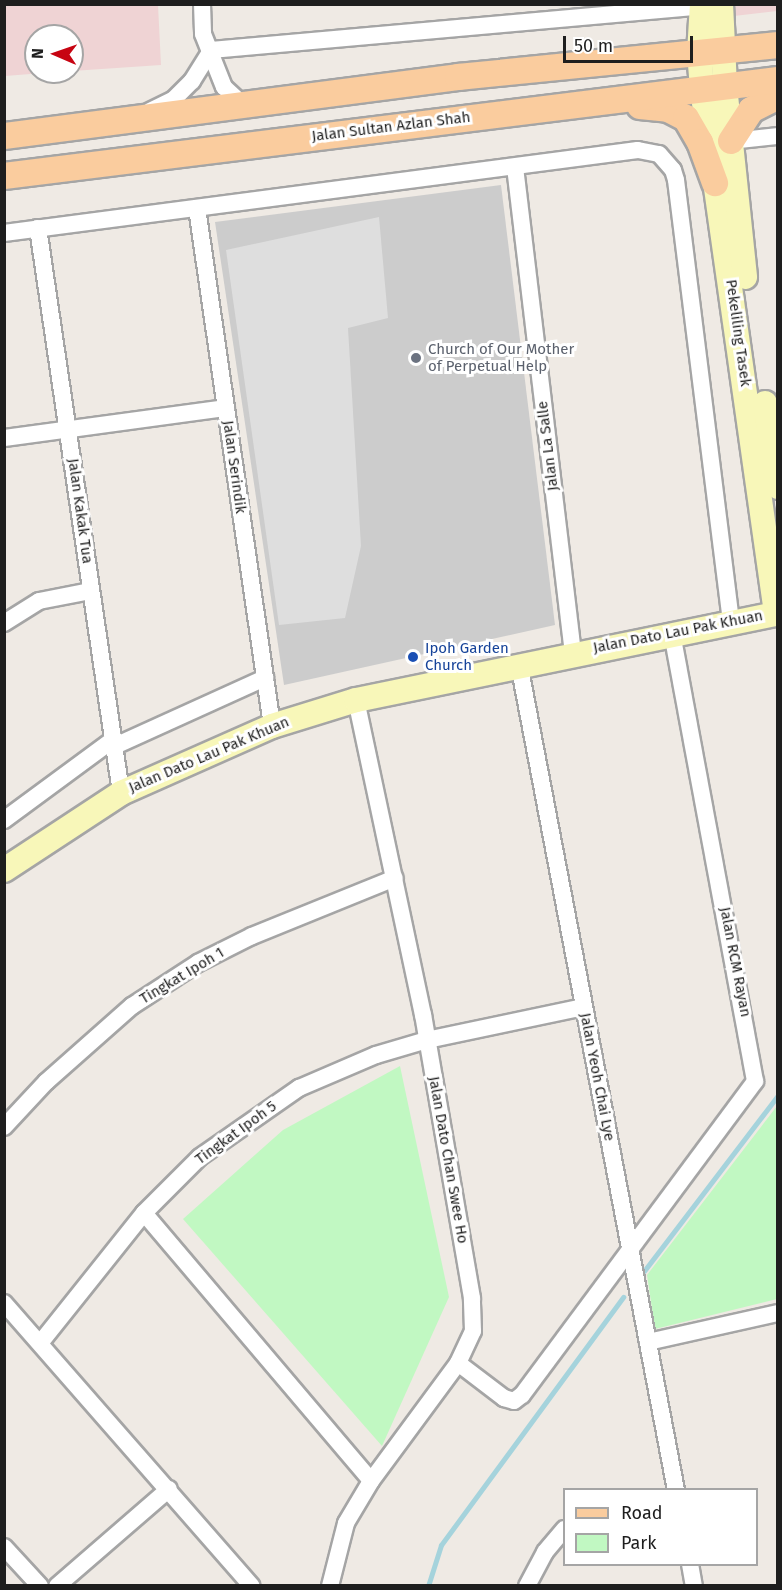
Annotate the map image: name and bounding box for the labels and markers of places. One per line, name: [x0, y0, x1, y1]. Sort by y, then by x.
place label: Church of Our Mother of Perpetual Help: [428, 340, 574, 375]
marker: Church of Our Mother of Perpetual Help: [409, 351, 423, 365]
place label: Ipoh Garden Church: [425, 639, 509, 674]
marker: Ipoh Garden Church: [406, 650, 420, 664]

